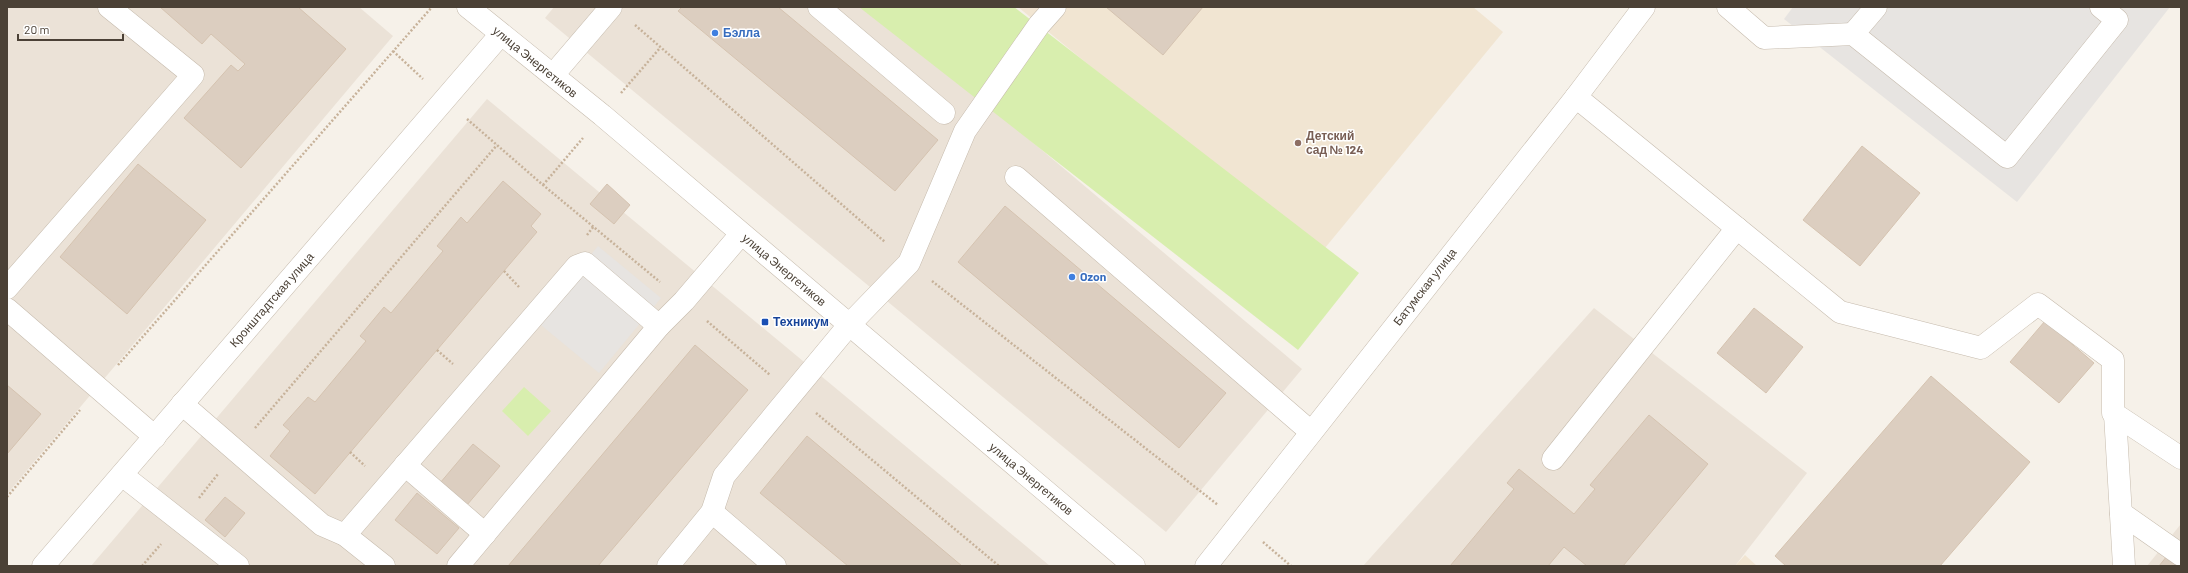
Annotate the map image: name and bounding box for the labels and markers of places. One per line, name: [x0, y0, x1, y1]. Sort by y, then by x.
place label: Бэлла: [723, 25, 760, 39]
marker: Бэлла: [710, 28, 720, 38]
place label: Детский сад № 124: [1306, 128, 1364, 157]
marker: Детский сад № 124: [1293, 138, 1303, 148]
place label: Ozon: [1080, 269, 1106, 283]
marker: Ozon: [1067, 272, 1077, 282]
place label: Техникум: [773, 314, 829, 329]
marker: Техникум: [760, 317, 770, 327]

